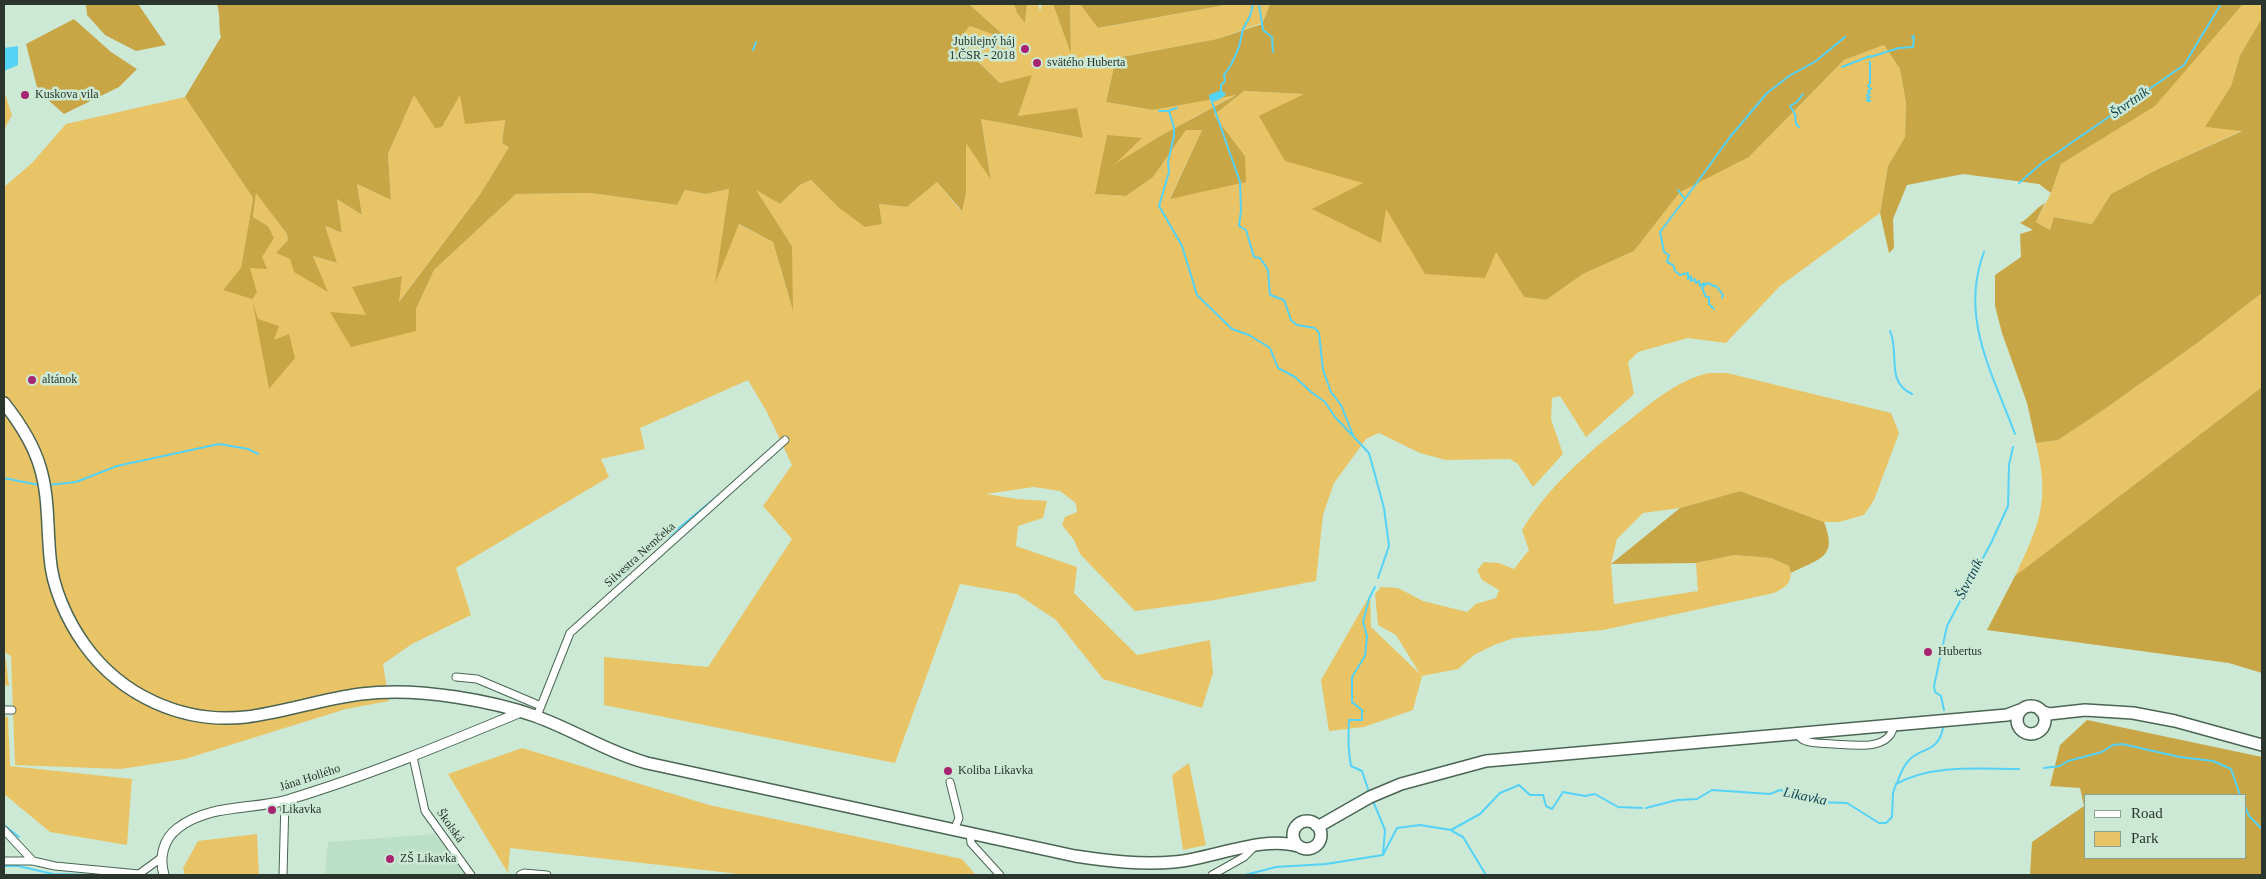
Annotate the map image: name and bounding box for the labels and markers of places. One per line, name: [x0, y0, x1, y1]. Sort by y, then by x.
place label: Jubilejný háj 1.ČSR - 2018: [949, 35, 1015, 63]
marker: Jubilejný háj 1.ČSR - 2018: [1019, 43, 1031, 55]
place label: svätého Huberta: [1047, 56, 1125, 70]
marker: svätého Huberta: [1031, 57, 1043, 69]
place label: Kuskova vila: [35, 88, 99, 102]
marker: Kuskova vila: [19, 89, 31, 101]
place label: altánok: [42, 373, 77, 387]
marker: altánok: [26, 374, 38, 386]
place label: Hubertus: [1938, 645, 1982, 659]
marker: Hubertus: [1922, 646, 1934, 658]
place label: Koliba Likavka: [958, 764, 1033, 778]
marker: Koliba Likavka: [942, 765, 954, 777]
place label: Likavka: [282, 803, 321, 817]
marker: Likavka: [266, 804, 278, 816]
place label: ZŠ Likavka: [400, 852, 456, 866]
marker: ZŠ Likavka: [384, 853, 396, 865]

